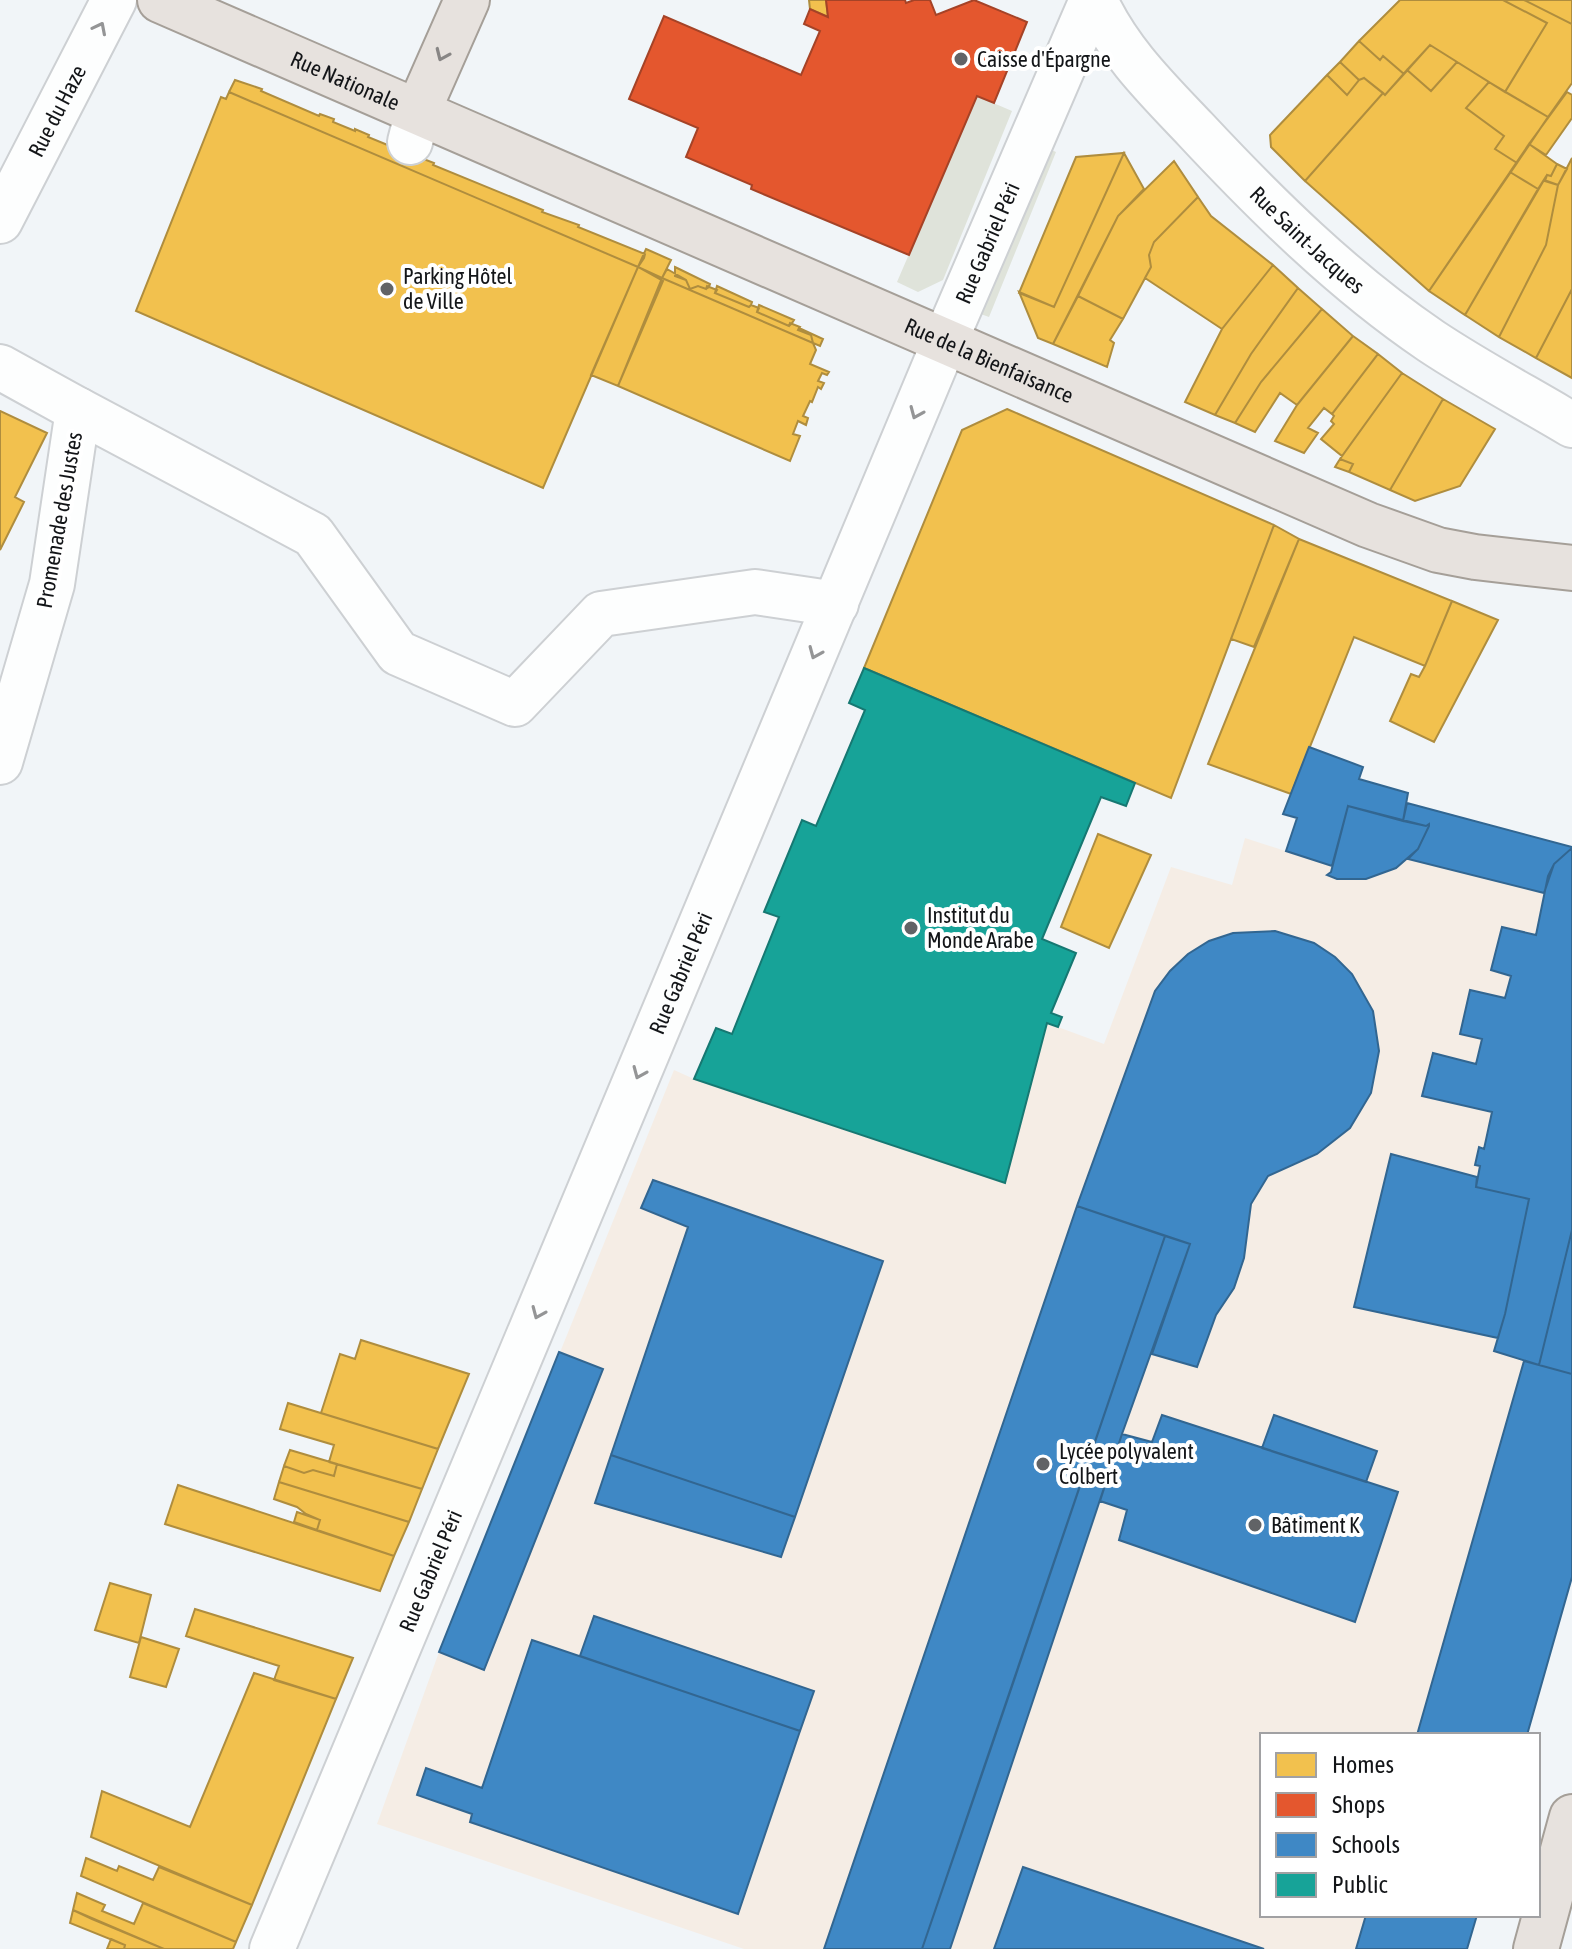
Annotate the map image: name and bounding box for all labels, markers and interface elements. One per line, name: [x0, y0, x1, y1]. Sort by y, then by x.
one-way arrow: [90, 21, 105, 36]
street label: Rue Nationale: [287, 45, 404, 116]
place label: Caisse d'Épargne: [977, 46, 1111, 72]
one-way arrow: [436, 47, 452, 62]
marker: Caisse d'Épargne: [952, 50, 970, 68]
street label: Rue du Haze: [22, 61, 91, 161]
street label: Rue Gabriel Péri: [950, 178, 1025, 308]
street label: Rue Saint-Jacques: [1245, 181, 1370, 299]
place label: Parking Hôtel de Ville: [403, 263, 513, 314]
marker: Parking Hôtel de Ville: [378, 280, 396, 298]
street label: Rue de la Bienfaisance: [901, 312, 1078, 408]
one-way arrow: [909, 405, 925, 419]
street label: Promenade des Justes: [31, 430, 87, 610]
one-way arrow: [809, 645, 825, 659]
place label: Institut du Monde Arabe: [927, 902, 1034, 953]
street label: Rue Gabriel Péri: [643, 908, 717, 1038]
marker: Institut du Monde Arabe: [902, 919, 920, 937]
one-way arrow: [632, 1065, 648, 1079]
one-way arrow: [532, 1305, 548, 1319]
place label: Lycée polyvalent Colbert: [1059, 1438, 1194, 1489]
marker: Lycée polyvalent Colbert: [1034, 1455, 1052, 1473]
street label: Rue Gabriel Péri: [393, 1506, 467, 1636]
place label: Bâtiment K: [1271, 1512, 1360, 1538]
marker: Bâtiment K: [1246, 1516, 1264, 1534]
legend: [1260, 1733, 1540, 1917]
text: Homes: [1332, 1751, 1394, 1778]
text: Shops: [1332, 1791, 1385, 1818]
text: Schools: [1332, 1831, 1400, 1858]
text: Public: [1332, 1871, 1388, 1898]

